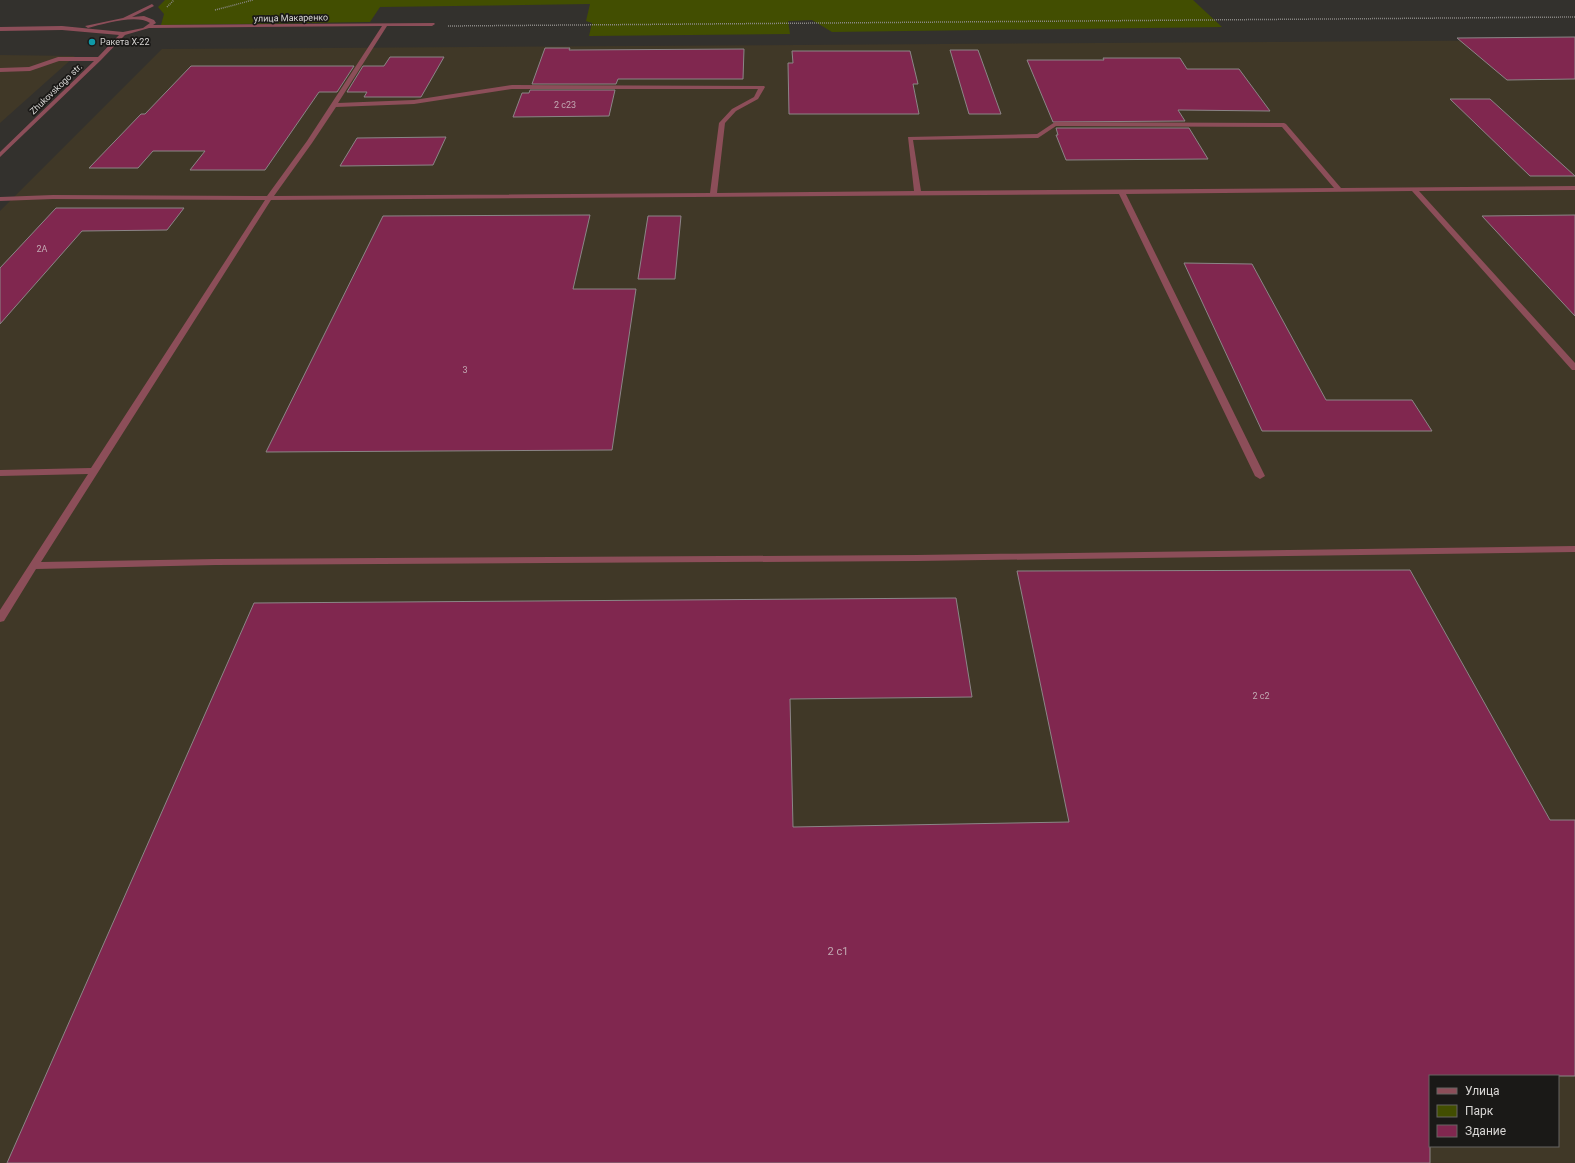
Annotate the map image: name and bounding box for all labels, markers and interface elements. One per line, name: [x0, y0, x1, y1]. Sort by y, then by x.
street label: улица Макаренко: [254, 12, 328, 24]
marker: Ракета Х-22: [87, 37, 97, 47]
place label: Ракета Х-22: [100, 37, 149, 47]
street label: Zhukovskogo str.: [28, 62, 84, 116]
house number: 2 с23: [554, 100, 576, 110]
house number: 2А: [37, 244, 48, 254]
house number: 3: [462, 365, 468, 375]
house number: 2 с2: [1252, 691, 1270, 701]
house number: 2 с1: [828, 945, 848, 958]
legend: [1429, 1075, 1559, 1147]
text: Улица: [1465, 1084, 1500, 1098]
text: Парк: [1465, 1104, 1494, 1118]
text: Здание: [1465, 1124, 1506, 1138]

